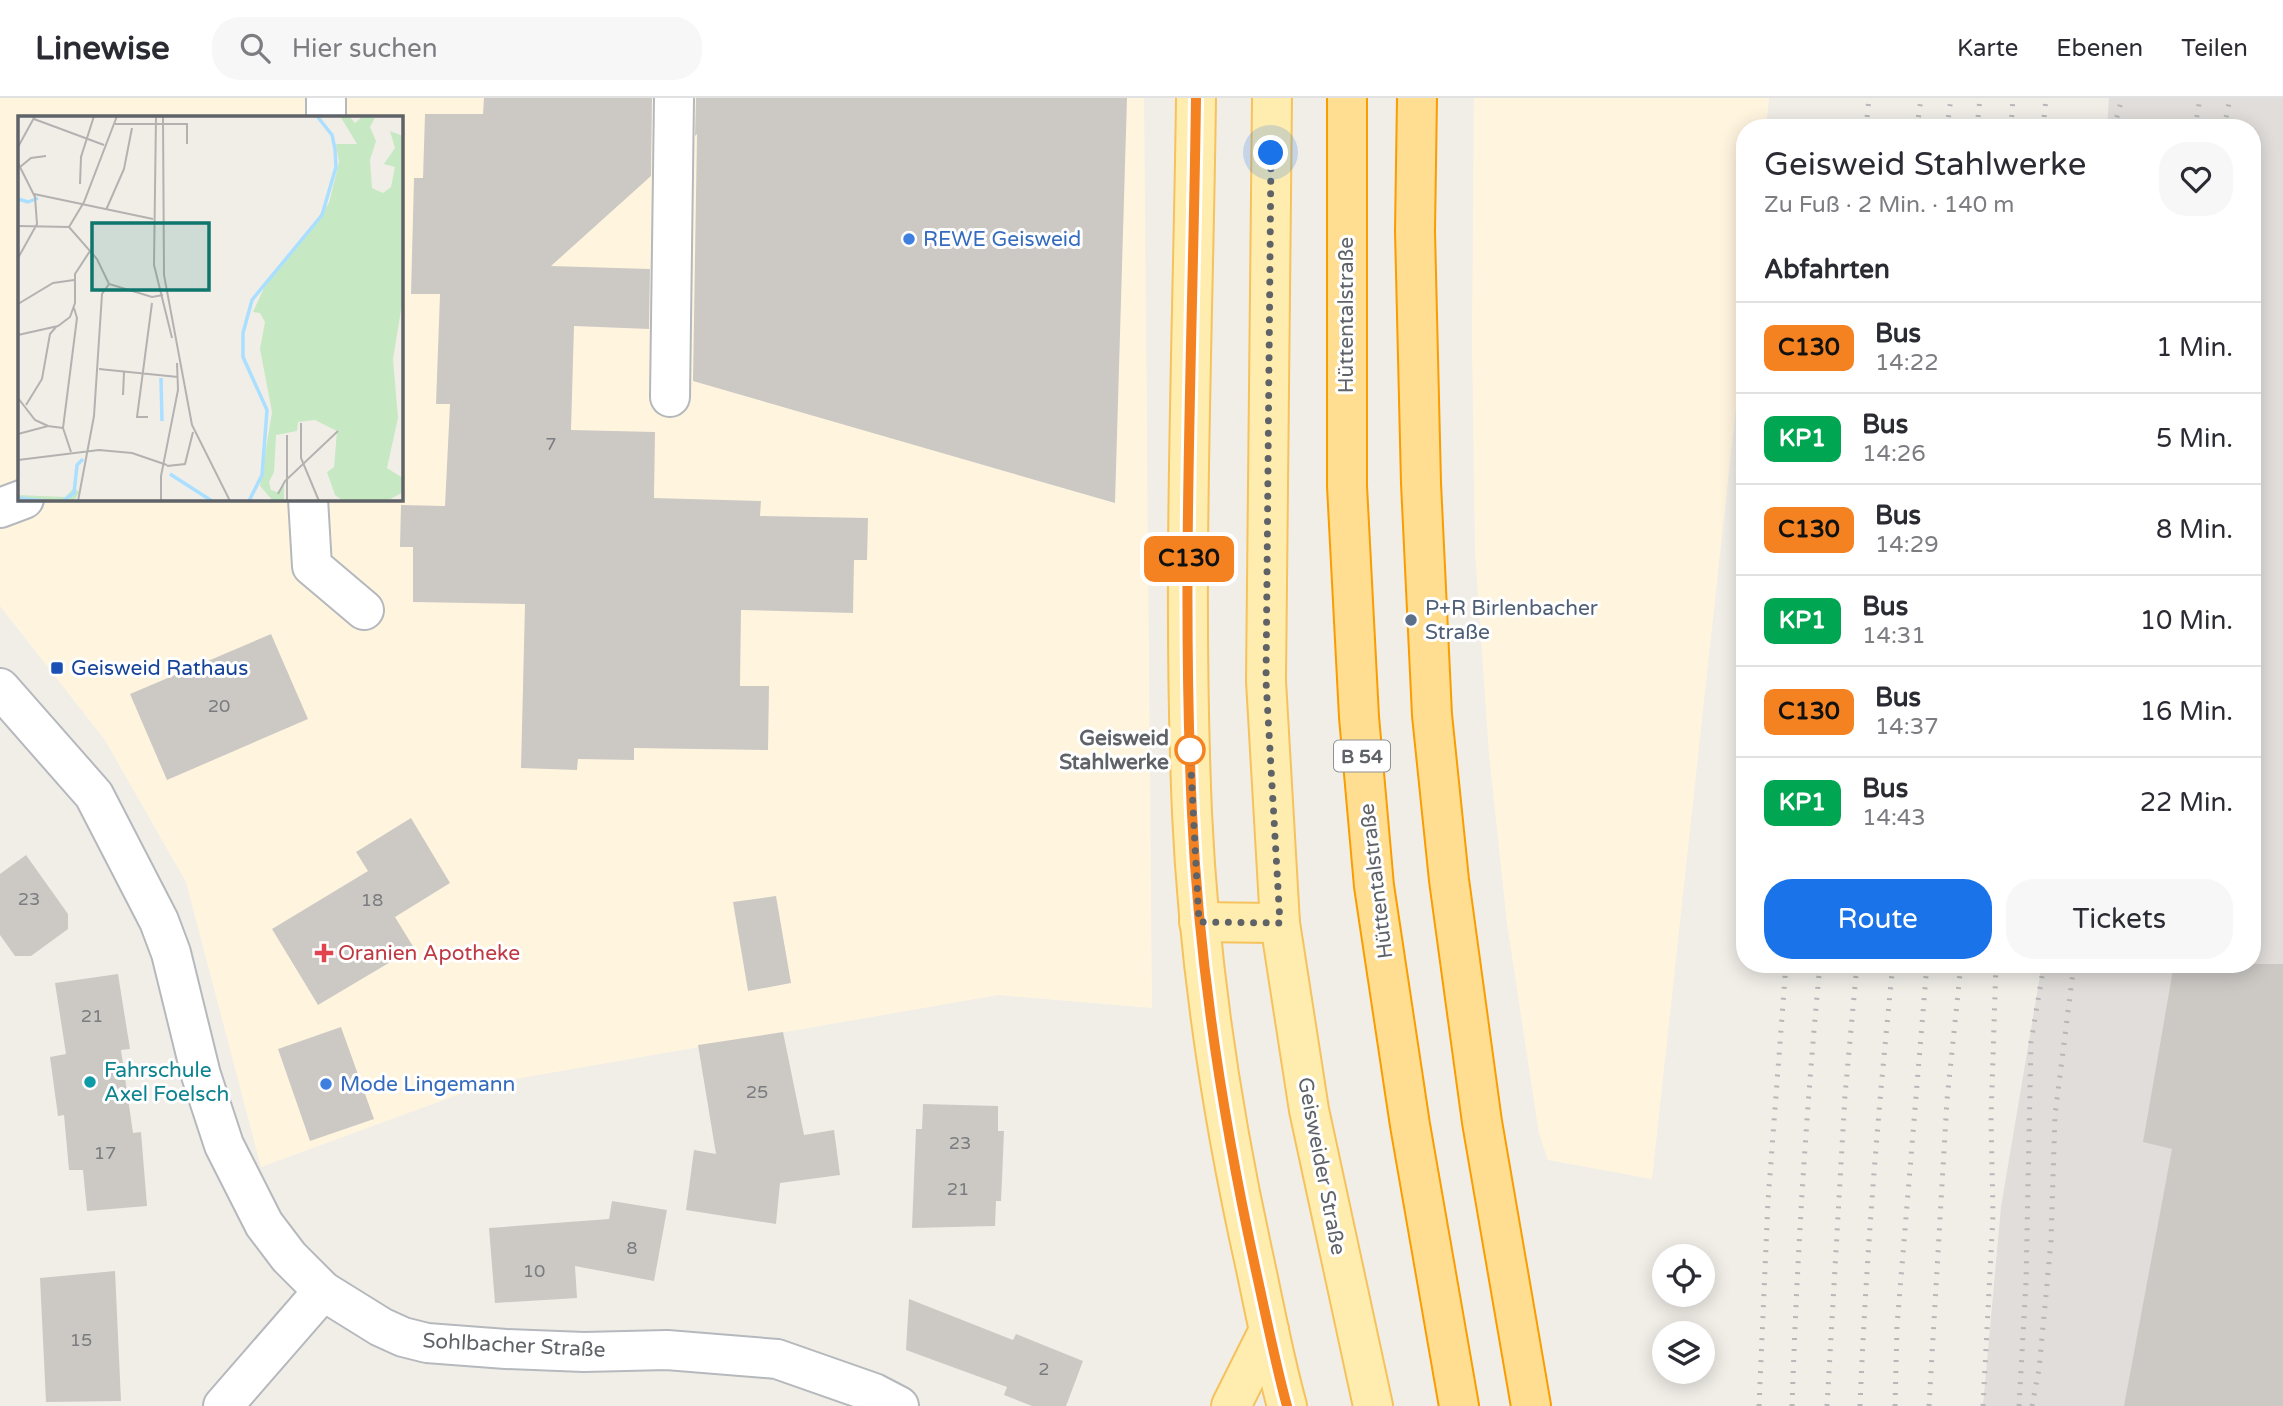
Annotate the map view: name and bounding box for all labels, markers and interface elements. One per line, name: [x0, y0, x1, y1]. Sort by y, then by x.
search box: [212, 17, 702, 80]
text: Linewise: [35, 29, 170, 68]
icon: search: [236, 29, 274, 67]
text: Hier suchen: [292, 33, 438, 64]
text: Karte: [1957, 34, 2018, 63]
text: Ebenen: [2056, 34, 2143, 63]
text: Teilen: [2181, 34, 2248, 63]
inset map: [18, 116, 402, 500]
your location: [1253, 135, 1288, 170]
button: heart: [2159, 142, 2233, 216]
text: Geisweid Stahlwerke: [1764, 145, 2086, 184]
text: Zu Fuß · 2 Min. · 140 m: [1764, 191, 2014, 219]
place label: REWE Geisweid: [923, 227, 1081, 252]
marker: REWE Geisweid: [901, 231, 917, 247]
street label: Hüttentalstraße: [1334, 237, 1359, 393]
text: Abfahrten: [1764, 254, 1890, 285]
text: Bus: [1875, 318, 1921, 349]
text: 1 Min.: [2156, 332, 2233, 363]
text: C130: [1778, 333, 1840, 362]
text: 14:22: [1875, 349, 1939, 377]
text: Bus: [1862, 409, 1908, 440]
text: 5 Min.: [2156, 423, 2233, 454]
text: KP1: [1779, 424, 1826, 453]
house number: 7: [545, 433, 557, 455]
text: 14:26: [1862, 440, 1926, 468]
text: Bus: [1875, 500, 1921, 531]
text: 8 Min.: [2156, 514, 2233, 545]
text: C130: [1778, 515, 1840, 544]
text: 14:29: [1875, 531, 1939, 559]
line badge: C130: [1140, 536, 1238, 582]
text: C130: [1158, 544, 1220, 573]
text: Bus: [1862, 591, 1908, 622]
place label: P+R Birlenbacher Straße: [1425, 596, 1598, 645]
text: 10 Min.: [2140, 605, 2233, 636]
text: KP1: [1779, 606, 1826, 635]
marker: P+R Birlenbacher Straße: [1403, 612, 1419, 628]
text: 14:31: [1862, 622, 1926, 650]
place label: Geisweid Rathaus: [71, 656, 248, 681]
marker: Geisweid Rathaus: [49, 660, 65, 676]
text: Bus: [1875, 682, 1921, 713]
house number: 20: [208, 695, 230, 717]
text: 16 Min.: [2140, 696, 2233, 727]
text: C130: [1778, 697, 1840, 726]
text: 14:37: [1875, 713, 1939, 741]
place label: Geisweid Stahlwerke: [1059, 726, 1169, 775]
marker: Geisweid Stahlwerke: [1175, 735, 1205, 765]
road number: B 54: [1334, 740, 1390, 772]
text: Bus: [1862, 773, 1908, 804]
text: 22 Min.: [2140, 787, 2233, 818]
text: KP1: [1779, 788, 1826, 817]
street label: Hüttentalstraße: [1355, 802, 1398, 960]
text: 14:43: [1862, 804, 1926, 832]
button: Route: [1764, 879, 1992, 959]
button: Tickets: [2006, 879, 2233, 959]
house number: 23: [18, 888, 40, 910]
house number: 18: [361, 889, 383, 911]
place label: Oranien Apotheke: [338, 941, 520, 966]
marker: Oranien Apotheke: [316, 945, 332, 961]
house number: 21: [81, 1005, 103, 1027]
place label: Fahrschule Axel Foelsch: [104, 1058, 229, 1107]
place label: Mode Lingemann: [340, 1072, 515, 1097]
marker: Fahrschule Axel Foelsch: [82, 1074, 98, 1090]
street label: Geisweider Straße: [1292, 1075, 1351, 1257]
marker: Mode Lingemann: [318, 1076, 334, 1092]
house number: 25: [746, 1081, 768, 1103]
house number: 23: [949, 1132, 971, 1154]
house number: 17: [94, 1142, 116, 1164]
house number: 21: [947, 1178, 969, 1200]
house number: 8: [626, 1237, 638, 1259]
map controls: [1652, 1244, 1715, 1384]
button: locate: [1652, 1244, 1715, 1307]
house number: 10: [523, 1260, 545, 1282]
button: layers: [1652, 1321, 1715, 1384]
street label: Sohlbacher Straße: [422, 1328, 606, 1363]
house number: 15: [70, 1329, 92, 1351]
house number: 2: [1038, 1358, 1050, 1380]

